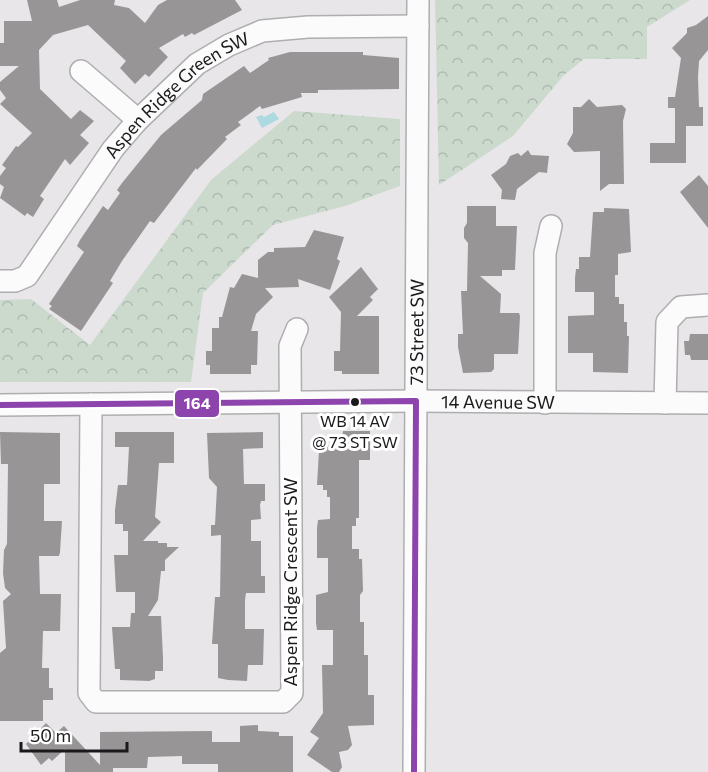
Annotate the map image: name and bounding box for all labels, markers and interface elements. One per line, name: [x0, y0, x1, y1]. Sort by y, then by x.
street label: Aspen Ridge Green SW: [99, 27, 252, 162]
street label: 73 Street SW: [405, 279, 428, 385]
line badge: 164: [174, 389, 220, 418]
street label: 14 Avenue SW: [441, 390, 555, 413]
text: 164: [184, 393, 211, 412]
marker: WB 14 AV @ 73 ST SW: [349, 396, 361, 408]
place label: WB 14 AV @ 73 ST SW: [312, 411, 398, 451]
street label: Aspen Ridge Crescent SW: [279, 477, 301, 687]
scale bar: [21, 715, 128, 753]
text: 50 m: [30, 724, 71, 746]

